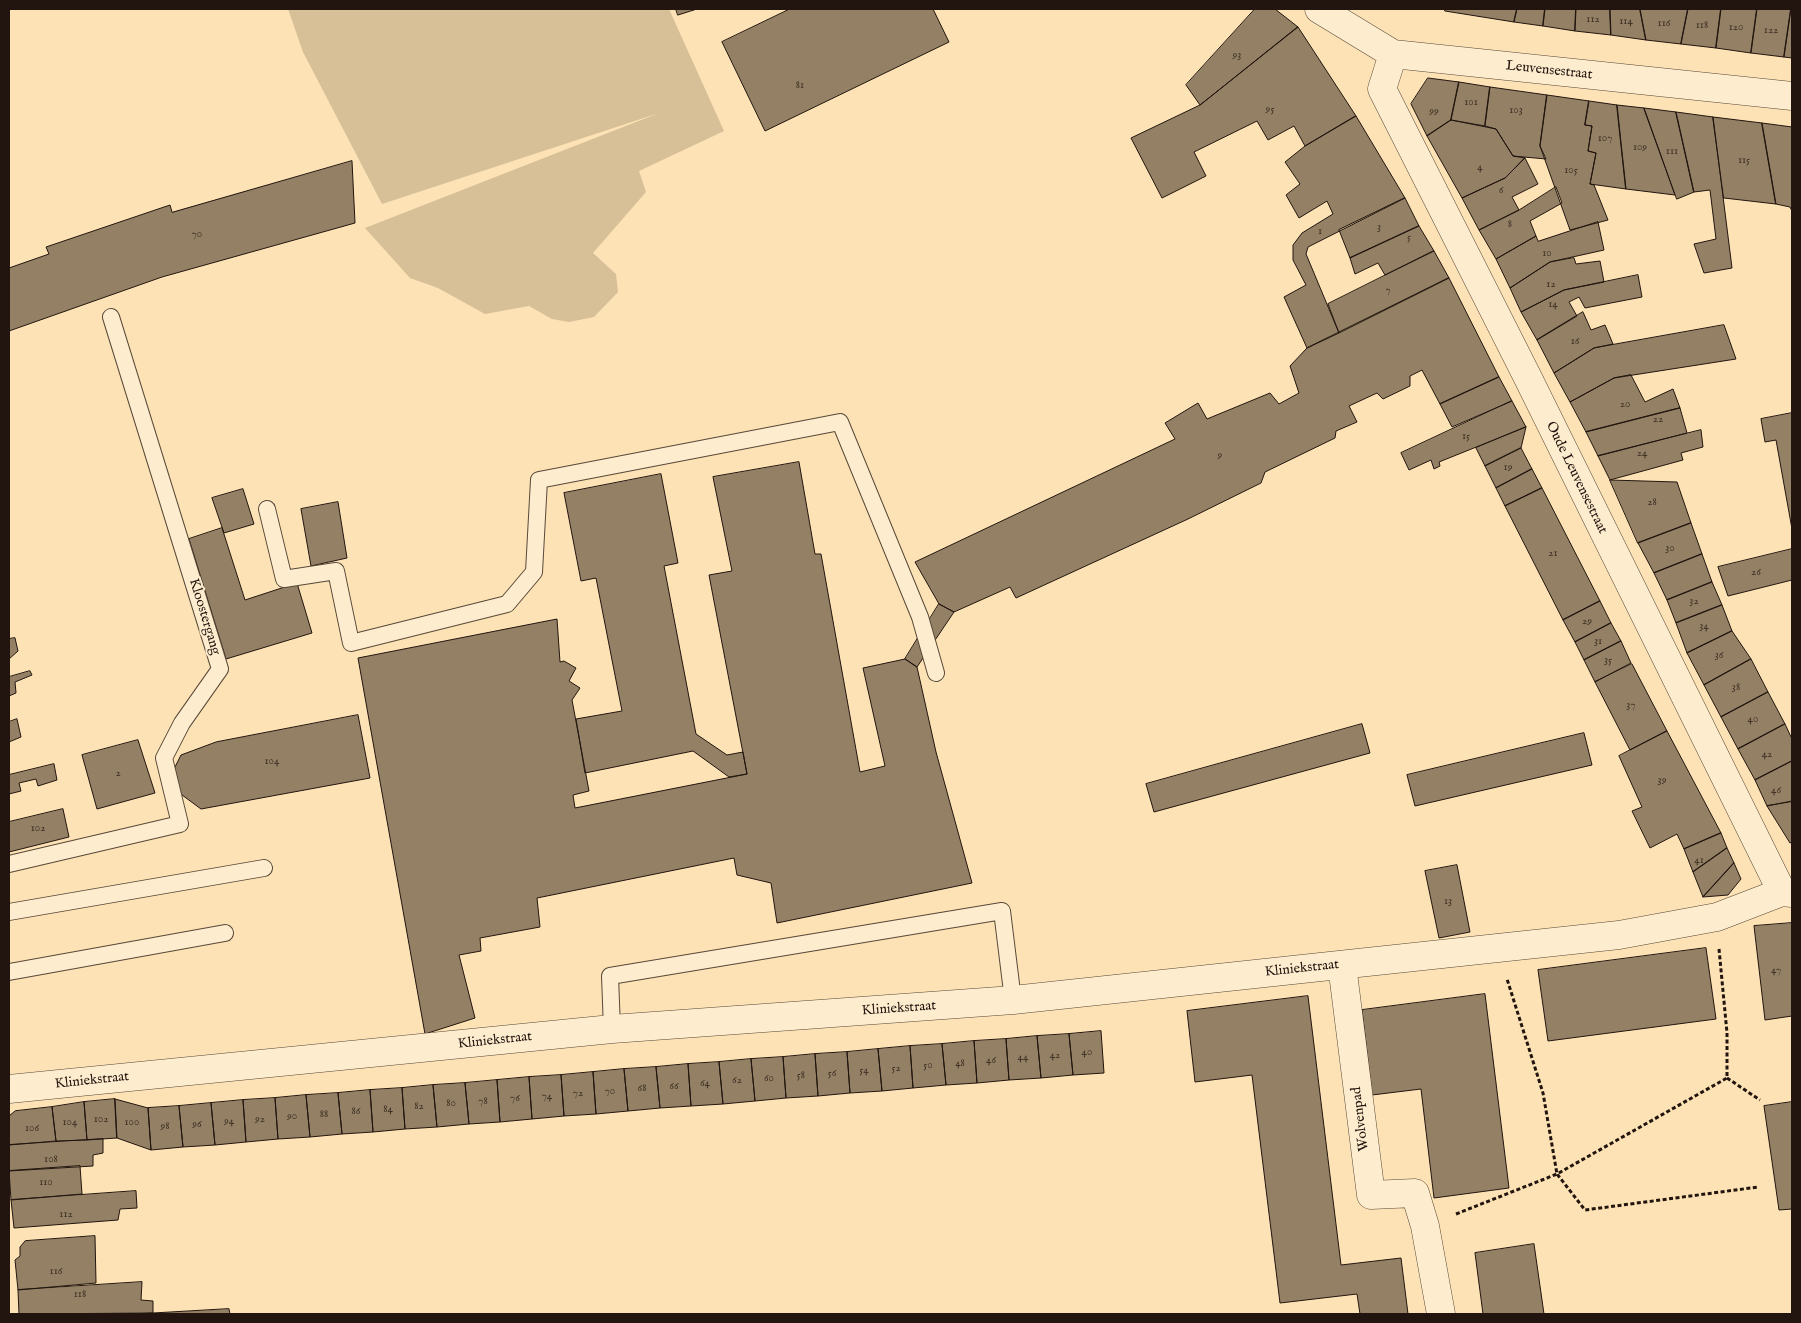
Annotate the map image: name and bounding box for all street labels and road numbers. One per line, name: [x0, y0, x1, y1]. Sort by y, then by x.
street label: Leuvensestraat: [1505, 58, 1593, 84]
street label: Oude Leuvensestraat: [1542, 419, 1610, 537]
street label: Kloostergang: [184, 577, 224, 657]
street label: Kliniekstraat: [1264, 957, 1340, 981]
street label: Kliniekstraat: [861, 998, 937, 1020]
street label: Kliniekstraat: [457, 1029, 533, 1053]
street label: Kliniekstraat: [54, 1069, 130, 1093]
street label: Wolvenpad: [1349, 1086, 1373, 1152]

